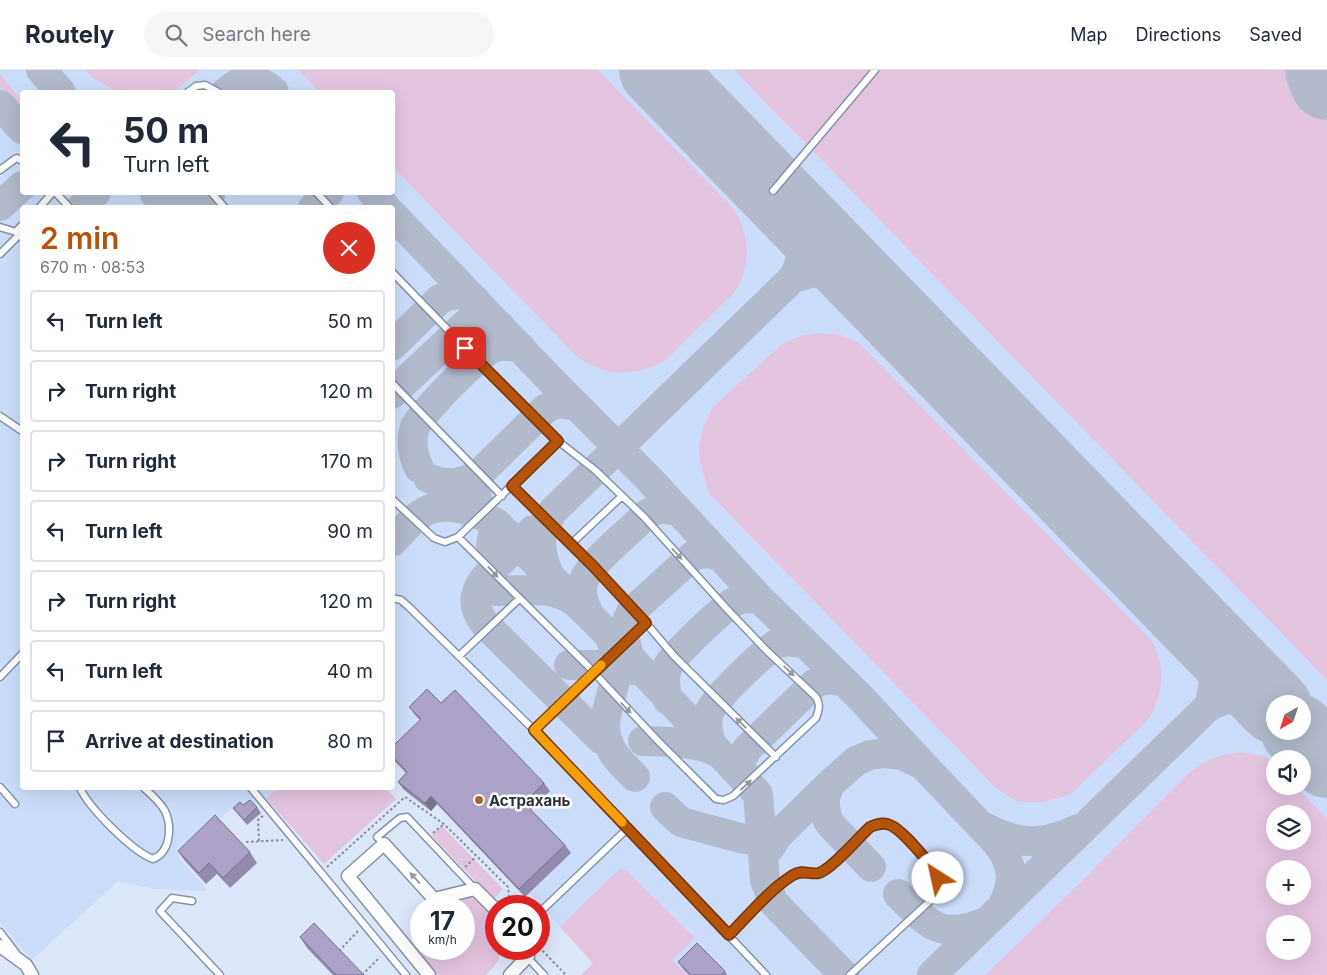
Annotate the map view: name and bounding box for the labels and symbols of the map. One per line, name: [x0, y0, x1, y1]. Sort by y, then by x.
pin: [444, 327, 486, 369]
one-way arrow: [671, 547, 683, 559]
one-way arrow: [487, 565, 499, 577]
one-way arrow: [782, 665, 794, 677]
north arrow: [1266, 695, 1311, 740]
one-way arrow: [620, 702, 632, 714]
one-way arrow: [735, 717, 747, 729]
one-way arrow: [739, 779, 751, 791]
place label: Астрахань: [489, 791, 570, 810]
marker: Астрахань: [473, 794, 485, 806]
position arrow: [911, 851, 963, 903]
one-way arrow: [409, 872, 420, 885]
speed limit sign: 20: [485, 895, 550, 960]

